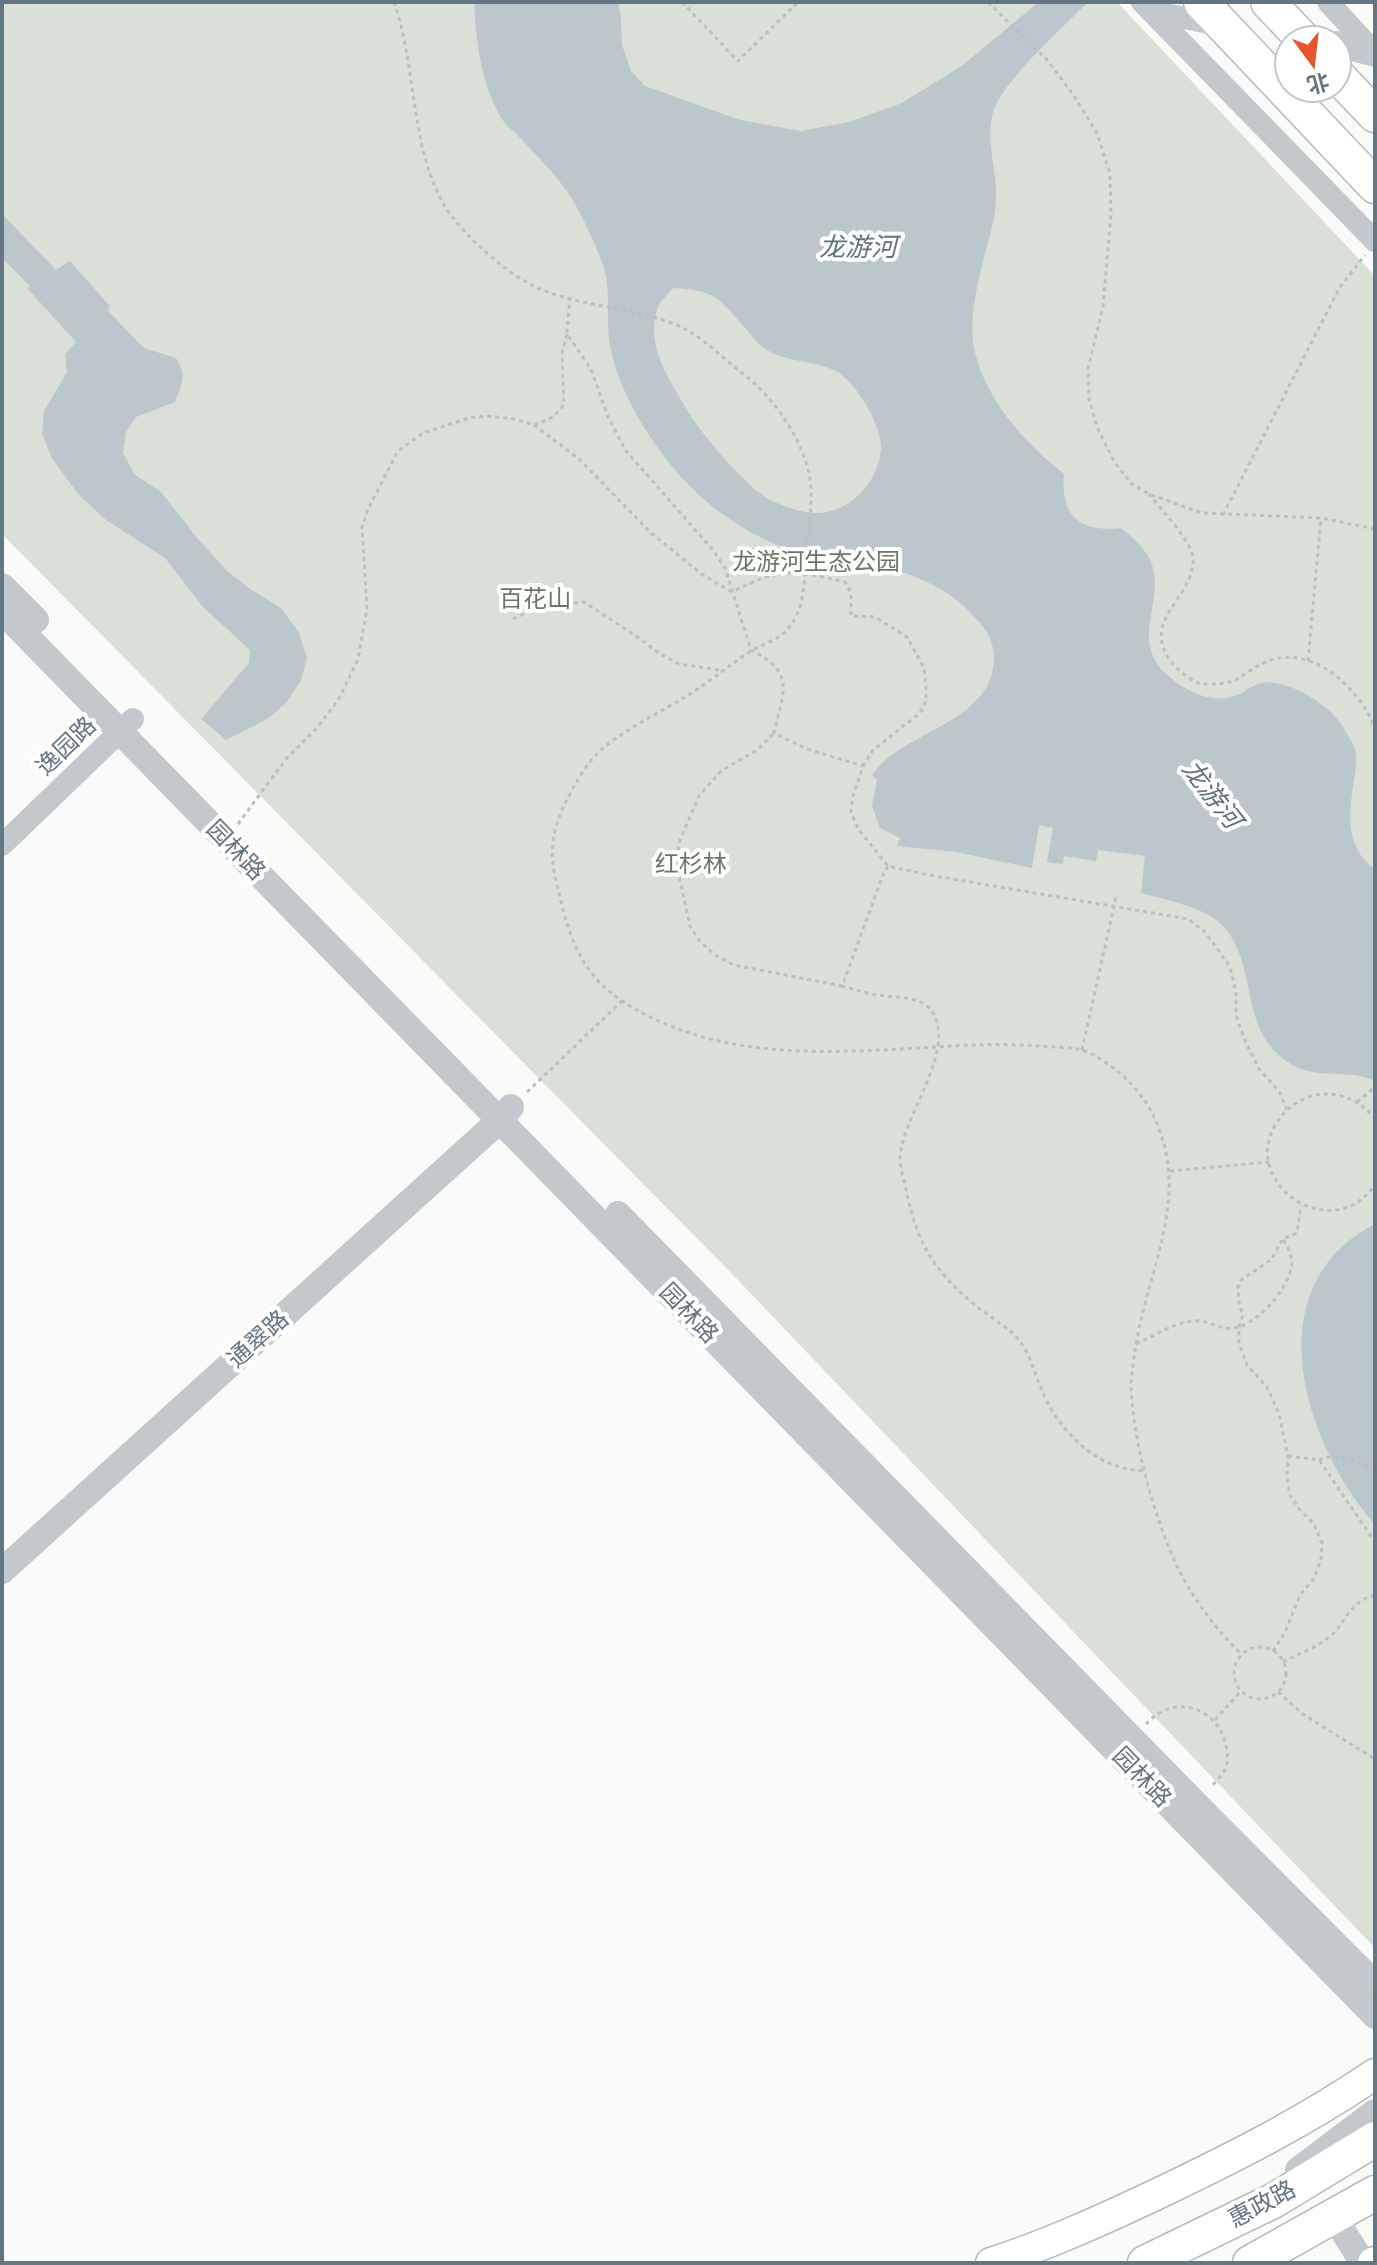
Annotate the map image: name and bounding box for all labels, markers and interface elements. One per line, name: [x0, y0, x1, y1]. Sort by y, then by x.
north arrow: [1273, 24, 1353, 104]
text: 北: [1304, 67, 1332, 100]
water label: 龙游河: [819, 230, 902, 263]
park label: 龙游河生态公园: [732, 546, 900, 576]
park label: 百花山: [499, 583, 571, 613]
street label: 逸园路: [29, 709, 102, 781]
water label: 龙游河: [1175, 753, 1252, 839]
street label: 园林路: [201, 813, 273, 886]
park label: 红杉林: [655, 848, 727, 878]
street label: 园林路: [654, 1276, 726, 1349]
street label: 通翠路: [221, 1303, 294, 1373]
street label: 园林路: [1107, 1740, 1179, 1813]
street label: 惠政路: [1223, 2173, 1300, 2233]

